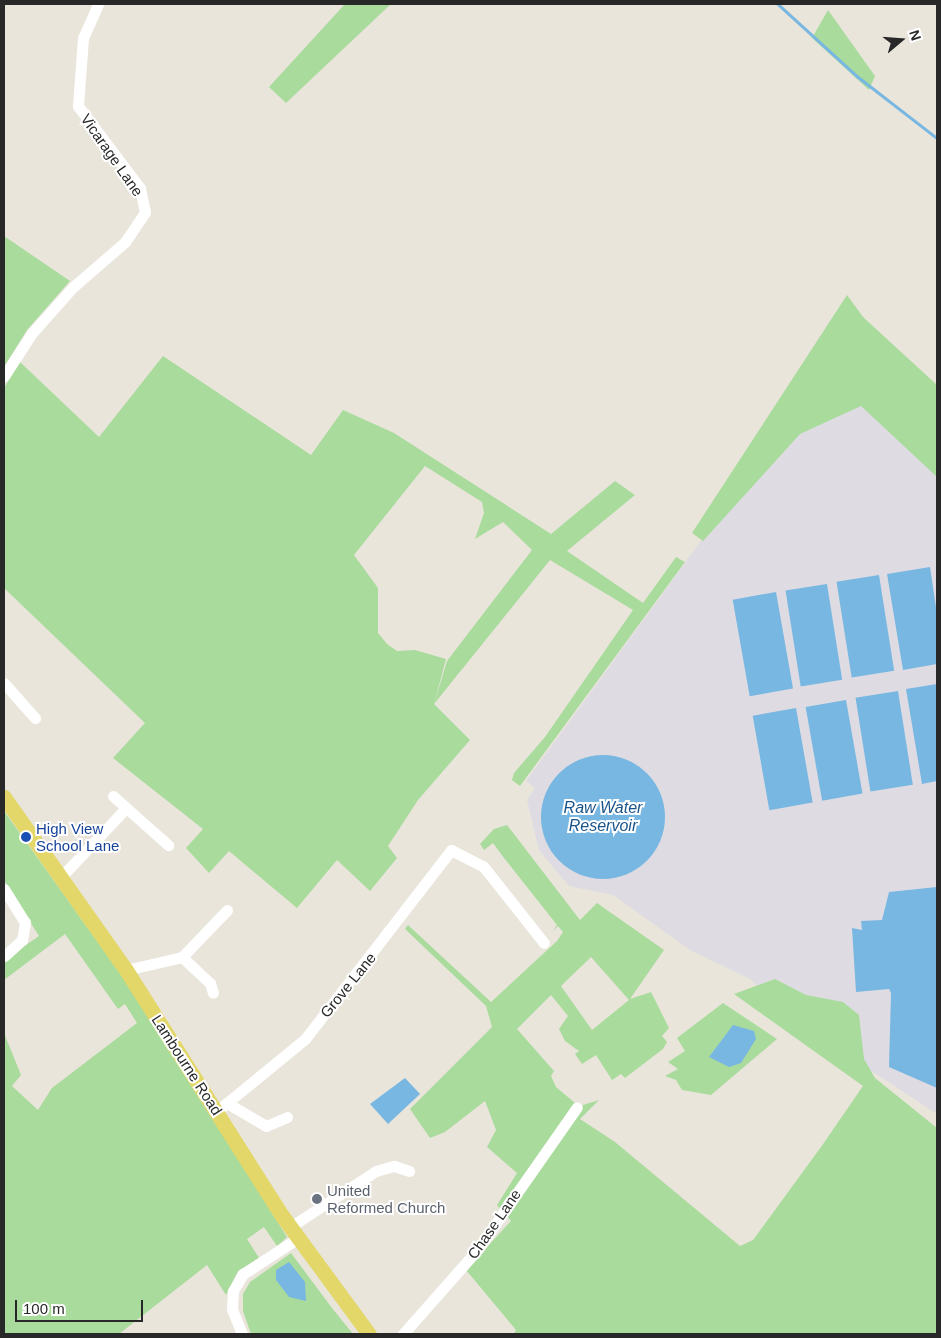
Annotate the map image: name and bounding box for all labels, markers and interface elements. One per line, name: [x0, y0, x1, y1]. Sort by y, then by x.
north arrow: [876, 15, 926, 65]
text: N: [906, 28, 924, 43]
street label: Vicarage Lane: [77, 110, 147, 200]
water label: Raw Water Reservoir: [564, 798, 642, 836]
place label: High View School Lane: [36, 819, 119, 854]
marker: High View School Lane: [20, 831, 32, 843]
street label: Grove Lane: [316, 949, 380, 1021]
street label: Lambourne Road: [148, 1011, 226, 1119]
place label: United Reformed Church: [327, 1181, 445, 1216]
street label: Chase Lane: [463, 1186, 525, 1262]
marker: United Reformed Church: [311, 1193, 323, 1205]
scale bar: [18, 1290, 145, 1322]
text: 100 m: [23, 1300, 65, 1317]

